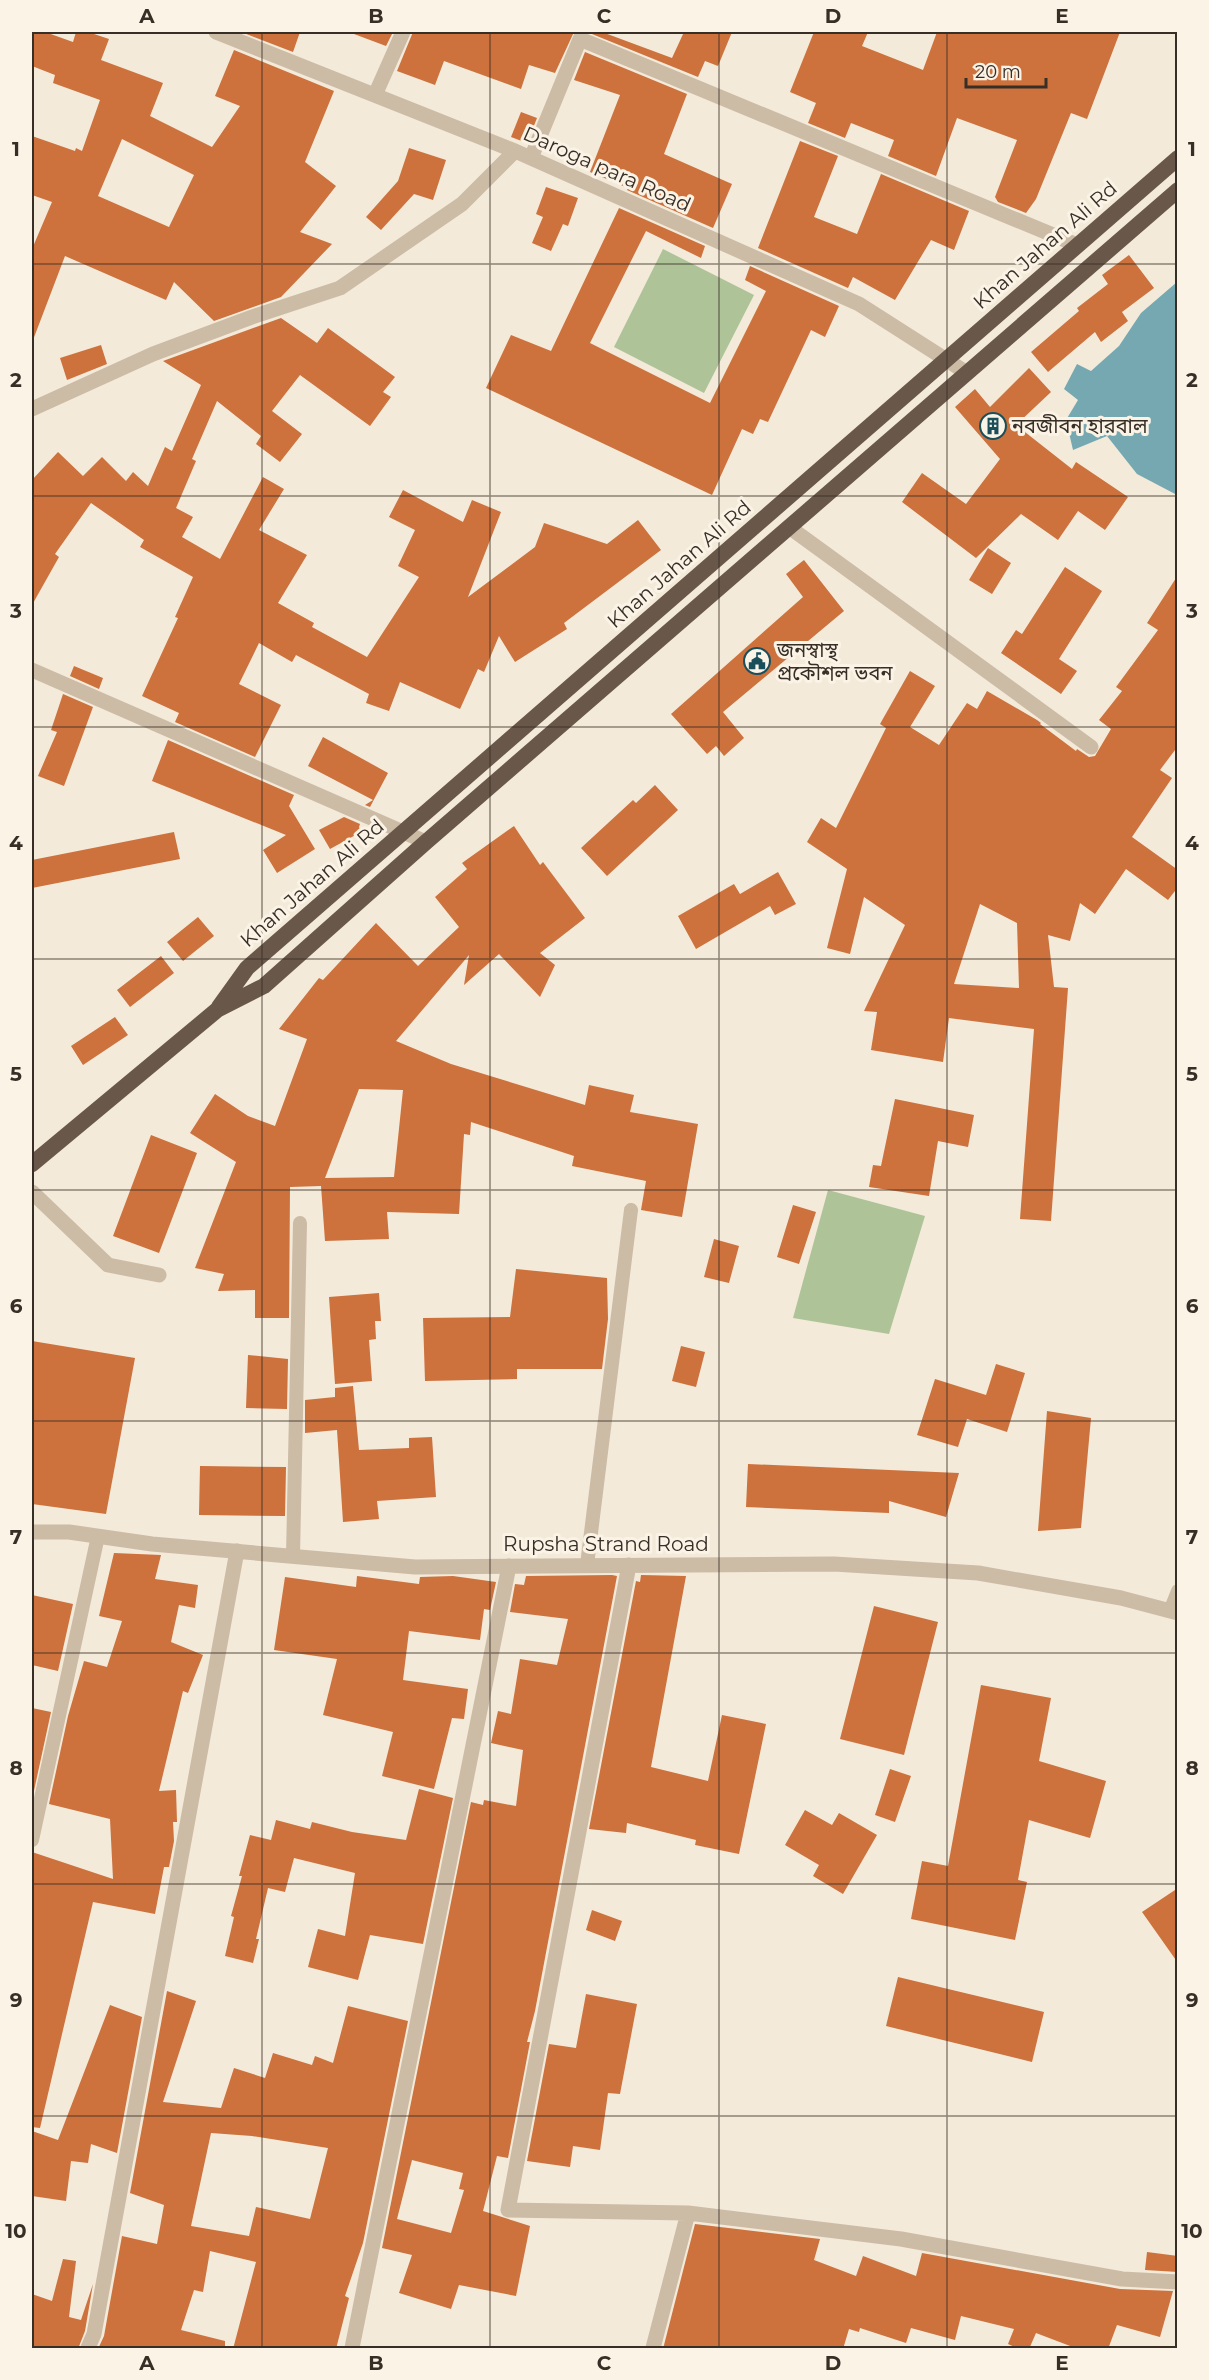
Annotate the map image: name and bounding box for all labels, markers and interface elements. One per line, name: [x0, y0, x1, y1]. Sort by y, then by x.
text: A: [138, 4, 155, 28]
text: B: [368, 4, 384, 28]
text: C: [597, 4, 612, 28]
text: D: [825, 4, 841, 28]
text: E: [1055, 4, 1069, 28]
scale bar: [966, 51, 1046, 89]
text: 20 m: [975, 61, 1021, 83]
street label: Daroga para Road: [519, 121, 695, 217]
text: 1: [12, 137, 20, 161]
text: 1: [1188, 137, 1196, 161]
street label: Khan Jahan Ali Rd: [968, 176, 1122, 314]
text: 2: [10, 368, 22, 392]
text: 2: [1186, 368, 1198, 392]
building icon: নবজীবন হারবাল: [978, 411, 1008, 441]
place label: নবজীবন হারবাল: [1011, 414, 1148, 438]
street label: Khan Jahan Ali Rd: [602, 495, 756, 633]
text: 3: [9, 599, 22, 623]
text: 3: [1185, 599, 1198, 623]
place label: জনস্বাস্থ প্রকৌশল ভবন: [776, 638, 893, 685]
public building icon: জনস্বাস্থ প্রকৌশল ভবন: [742, 646, 772, 676]
street label: Khan Jahan Ali Rd: [235, 814, 389, 952]
text: 4: [9, 831, 23, 855]
text: 4: [1185, 831, 1199, 855]
text: 5: [10, 1062, 22, 1086]
text: 5: [1186, 1062, 1198, 1086]
text: 6: [10, 1294, 23, 1318]
text: 6: [1186, 1294, 1199, 1318]
text: 7: [10, 1525, 22, 1549]
text: 7: [1186, 1525, 1198, 1549]
street label: Rupsha Strand Road: [503, 1532, 709, 1556]
text: 8: [9, 1756, 23, 1780]
text: 8: [1185, 1756, 1199, 1780]
text: 9: [10, 1988, 22, 2012]
text: 9: [1186, 1988, 1198, 2012]
text: 10: [5, 2219, 27, 2243]
text: 10: [1181, 2219, 1203, 2243]
text: A: [138, 2351, 155, 2375]
text: B: [368, 2351, 384, 2375]
text: C: [597, 2351, 612, 2375]
text: D: [825, 2351, 841, 2375]
text: E: [1055, 2351, 1069, 2375]

